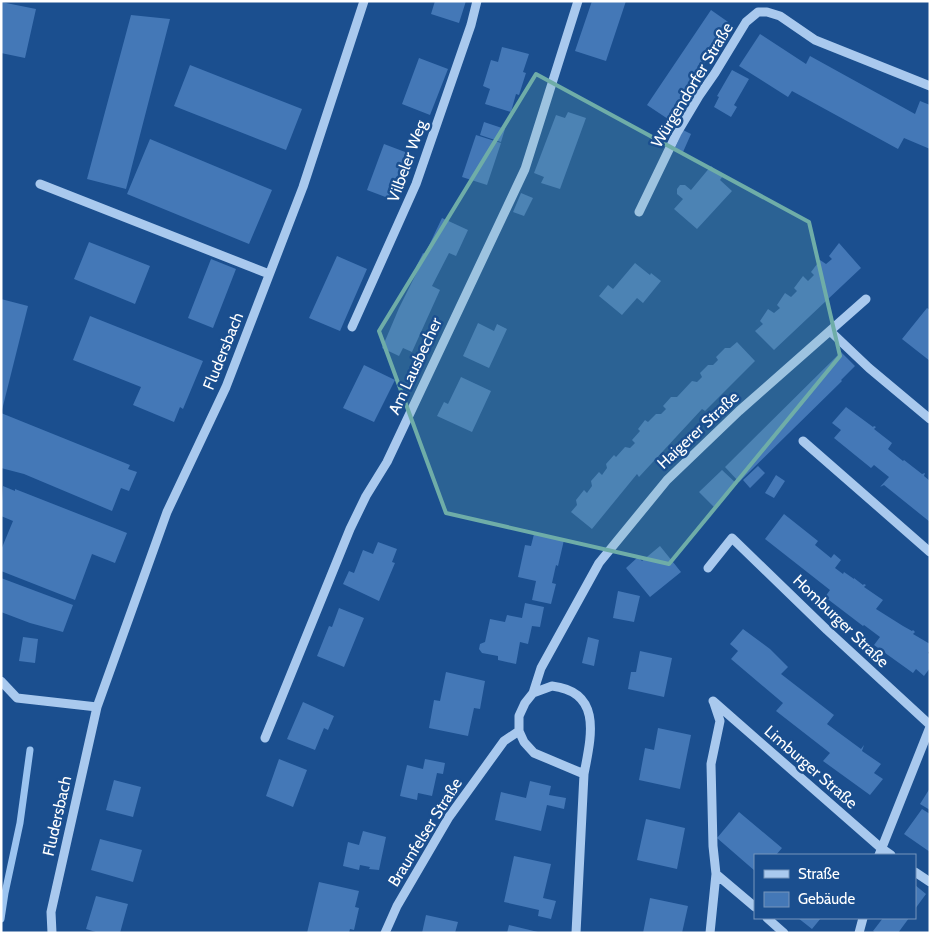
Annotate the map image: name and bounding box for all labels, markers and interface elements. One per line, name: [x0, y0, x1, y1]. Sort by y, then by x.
street label: Würgendorfer Straße: [647, 19, 737, 151]
street label: Vilbeler Weg: [383, 116, 431, 205]
street label: Fludersbach: [199, 310, 247, 392]
street label: Am Lausbecher: [384, 314, 446, 417]
street label: Haigerer Straße: [653, 387, 743, 473]
street label: Homburger Straße: [789, 571, 893, 671]
street label: Limburger Straße: [761, 721, 861, 813]
street label: Fludersbach: [39, 774, 75, 858]
street label: Braunfelser Straße: [384, 774, 466, 890]
legend: [754, 854, 916, 919]
text: Straße: [798, 865, 840, 883]
text: Gebäude: [798, 890, 855, 908]

